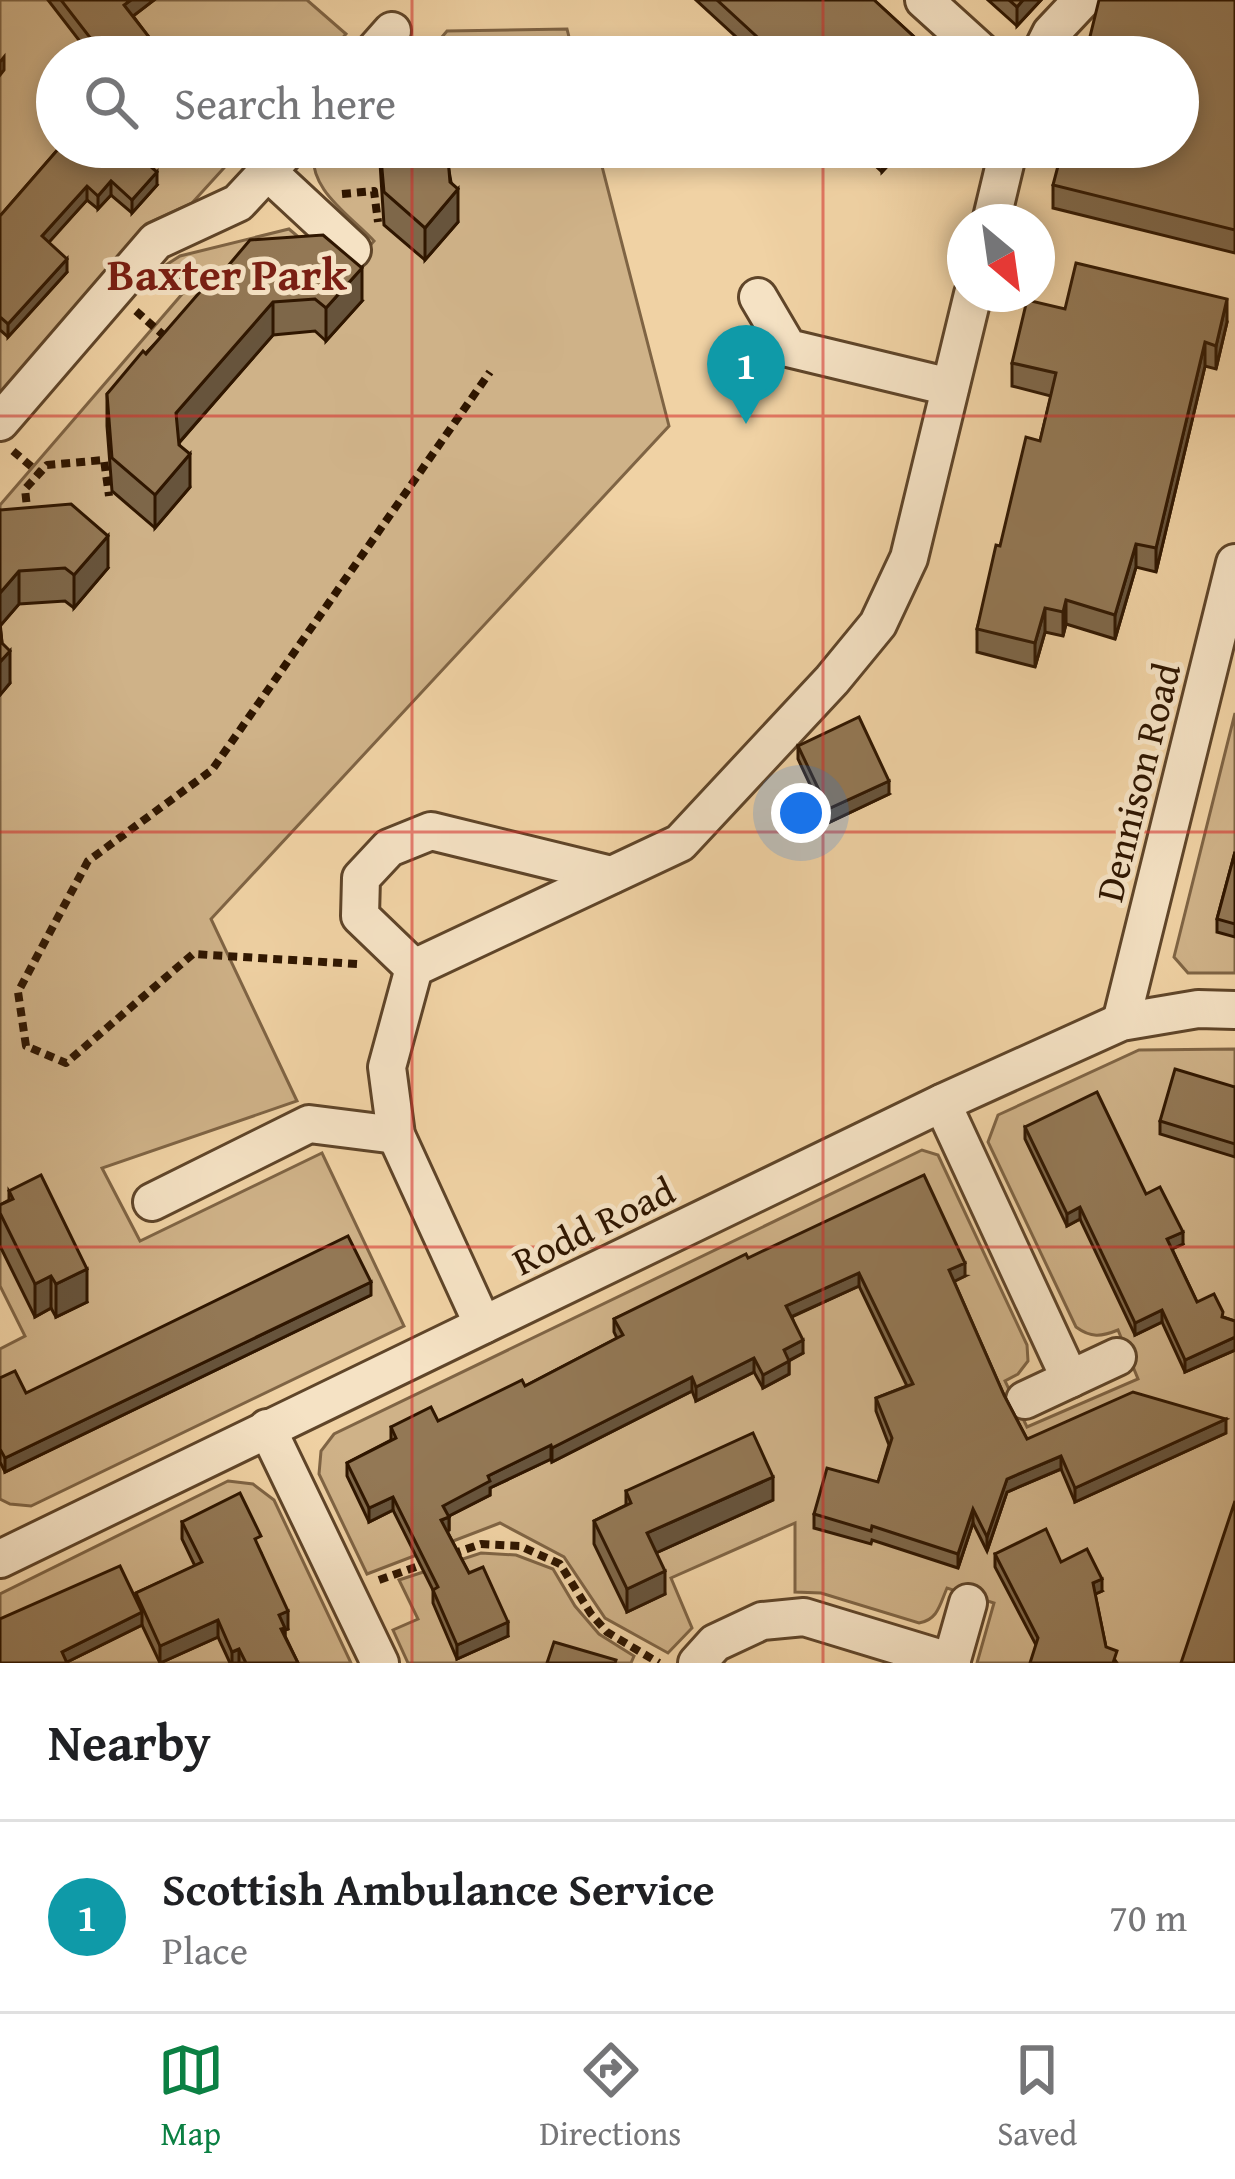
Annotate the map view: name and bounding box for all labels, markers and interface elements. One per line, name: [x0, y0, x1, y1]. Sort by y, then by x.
search box: [36, 36, 1199, 168]
icon: search: [78, 69, 144, 135]
text: Search here: [174, 70, 396, 135]
north arrow: [947, 204, 1055, 312]
district label: Baxter Park: [107, 241, 347, 306]
pin: 1: [707, 325, 785, 424]
street label: Dennison Road: [1080, 656, 1194, 907]
your location: [771, 783, 831, 843]
street label: Rodd Road: [502, 1161, 684, 1289]
text: Nearby: [48, 1704, 211, 1779]
text: Scottish Ambulance Service: [162, 1856, 715, 1921]
text: 1: [77, 1888, 97, 1945]
text: 70 m: [1109, 1888, 1187, 1945]
text: Place: [162, 1921, 248, 1978]
tab: Map: [158, 2037, 224, 2157]
tab: Directions: [540, 2037, 681, 2157]
tab: Saved: [997, 2037, 1077, 2157]

